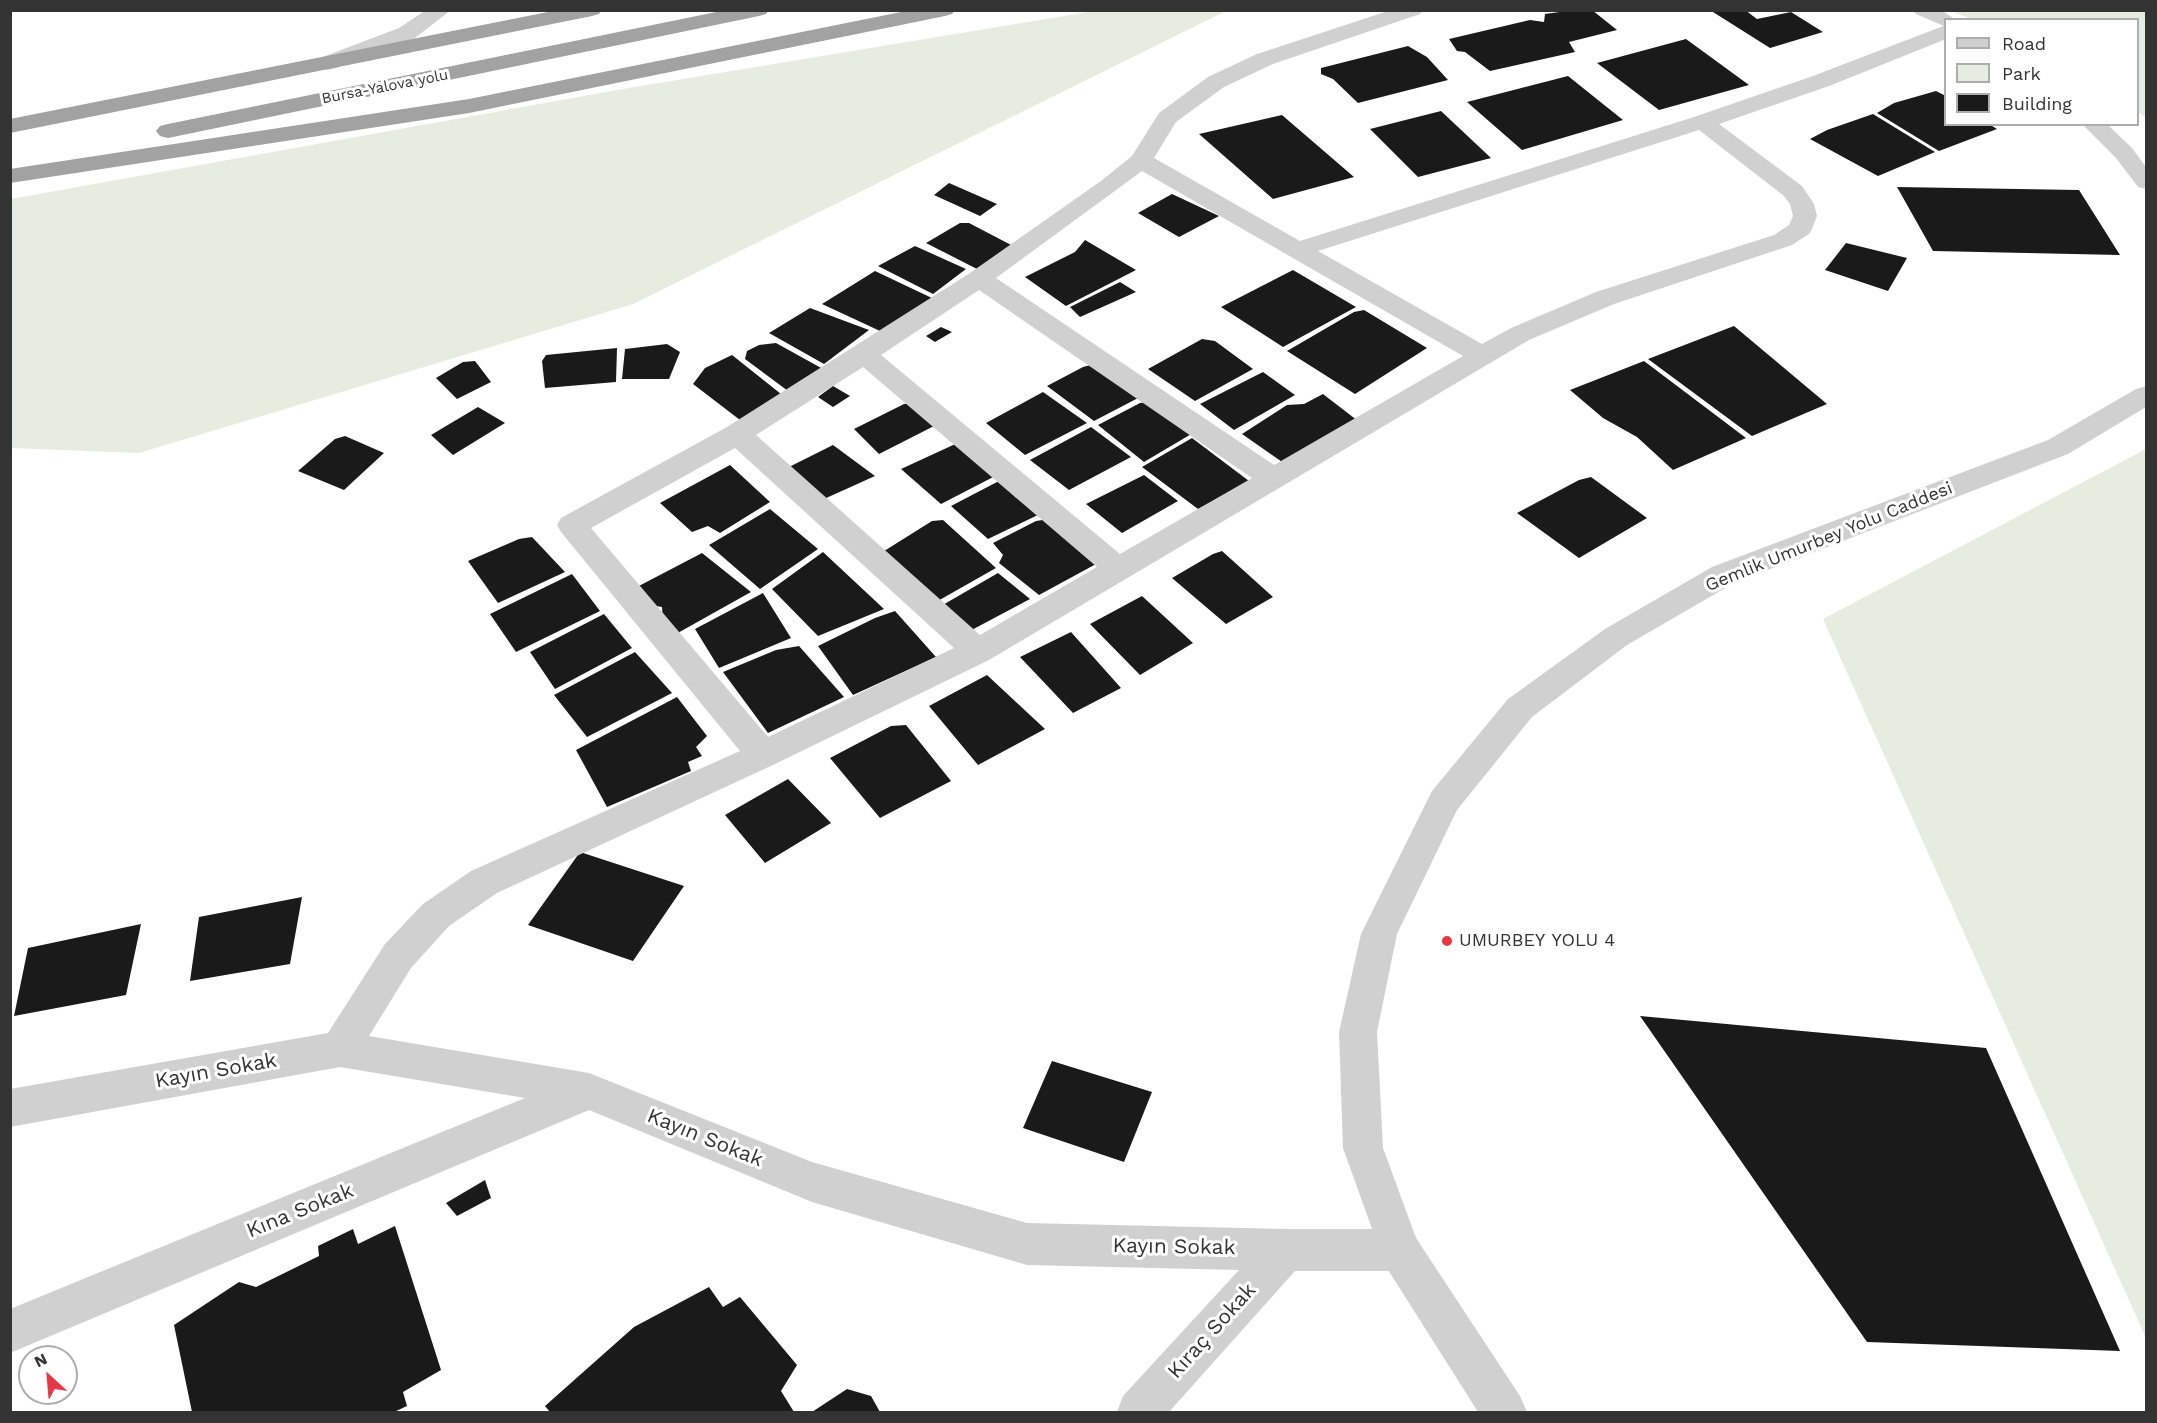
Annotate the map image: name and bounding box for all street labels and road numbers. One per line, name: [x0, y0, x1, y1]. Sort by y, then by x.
street label: Bursa-Yalova yolu: [320, 66, 450, 108]
street label: Gemlik Umurbey Yolu Caddesi: [1702, 477, 1956, 597]
street label: Kayın Sokak: [153, 1048, 279, 1094]
street label: Kayın Sokak: [643, 1103, 767, 1173]
street label: Kına Sokak: [243, 1178, 357, 1244]
street label: Kayın Sokak: [1112, 1233, 1236, 1261]
street label: Kıraç Sokak: [1162, 1278, 1262, 1384]

